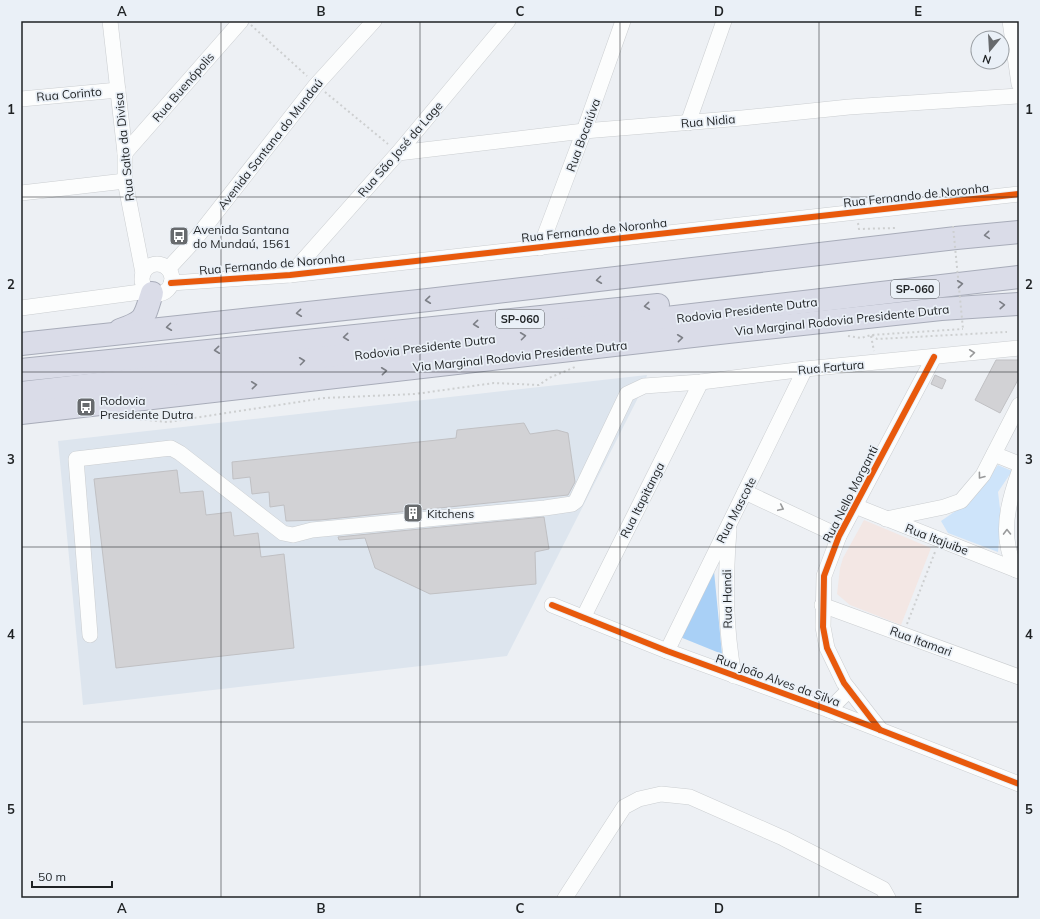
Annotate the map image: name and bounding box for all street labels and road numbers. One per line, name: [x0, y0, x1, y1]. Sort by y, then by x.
street label: Rua Buenópolis: [149, 49, 217, 125]
street label: Avenida Santana do Mundaú: [214, 76, 326, 212]
street label: Rua Corinto: [36, 84, 102, 104]
street label: Rua Salto da Divisa: [111, 92, 137, 202]
street label: Rua Bocaiúva: [563, 96, 603, 174]
street label: Rua São José da Lage: [354, 98, 446, 200]
street label: Rua Nidia: [680, 111, 736, 131]
street label: Rua Fernando de Noronha: [842, 180, 990, 210]
street label: Rua Fernando de Noronha: [520, 215, 668, 245]
street label: Rua Fernando de Noronha: [198, 250, 346, 278]
road number: SP-060: [891, 280, 939, 298]
street label: Rodovia Presidente Dutra: [676, 294, 818, 326]
street label: Via Marginal Rodovia Presidente Dutra: [734, 301, 950, 339]
road number: SP-060: [496, 310, 544, 328]
street label: Rodovia Presidente Dutra: [354, 331, 496, 363]
street label: Via Marginal Rodovia Presidente Dutra: [412, 337, 628, 375]
street label: Rua Fartura: [797, 357, 865, 377]
street label: Rua Nello Morganti: [819, 443, 881, 545]
street label: Rua Itapitanga: [616, 460, 668, 540]
street label: Rua Mascote: [713, 474, 759, 546]
street label: Rua Itajuibe: [903, 520, 971, 558]
street label: Rua Handi: [719, 569, 735, 629]
street label: Rua Itamari: [888, 623, 954, 659]
street label: Rua João Alves da Silva: [714, 650, 842, 710]

